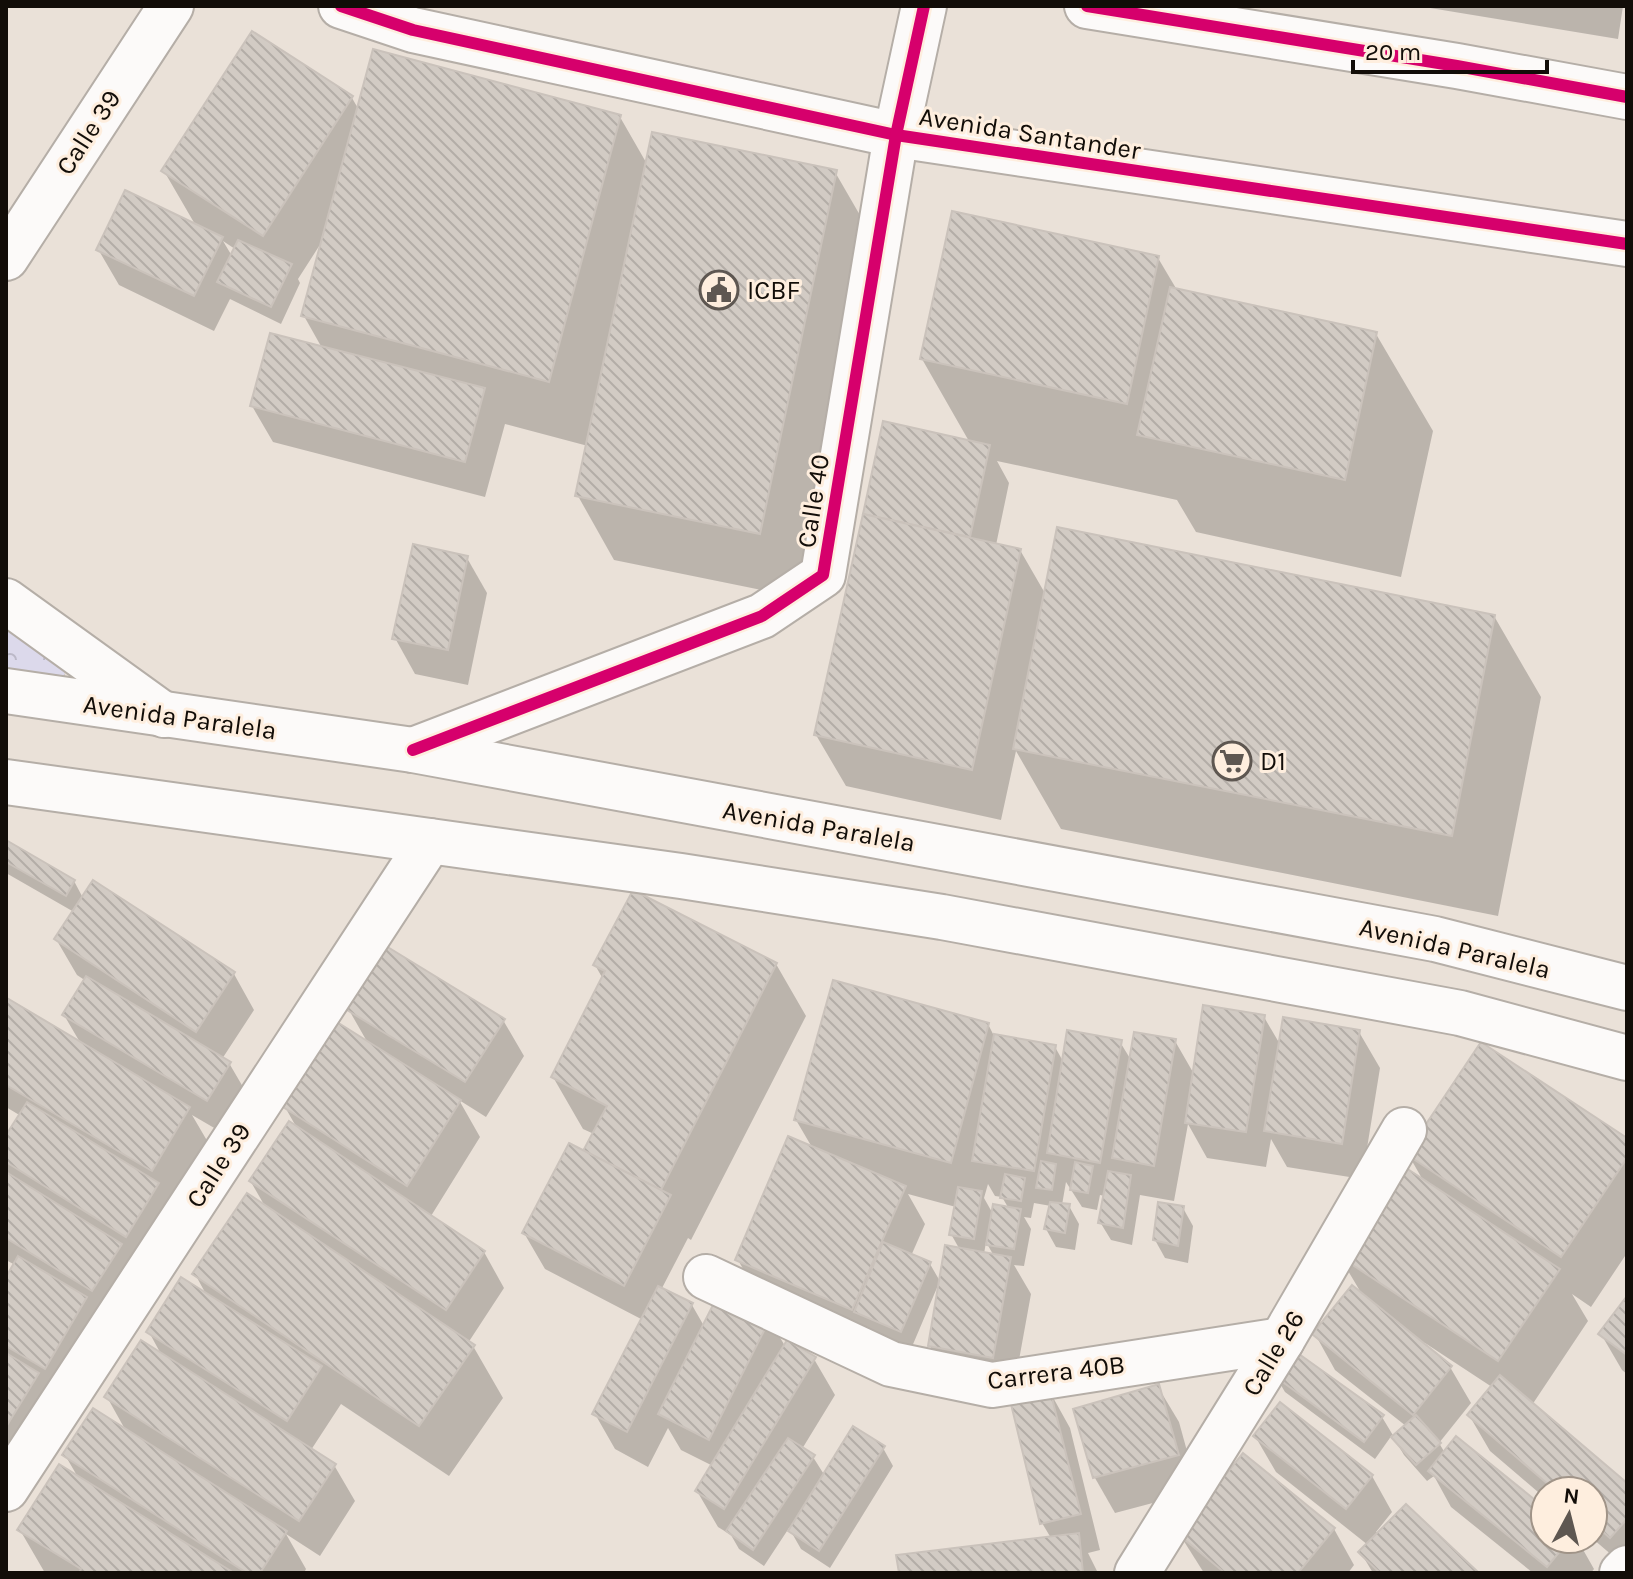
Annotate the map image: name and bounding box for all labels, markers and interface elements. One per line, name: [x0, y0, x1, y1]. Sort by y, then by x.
scale bar: [1353, 24, 1547, 74]
text: 20 m: [1365, 38, 1421, 66]
street label: Calle 39: [50, 84, 127, 180]
street label: Avenida Santander: [917, 101, 1143, 166]
public building icon: ICBF: [698, 269, 740, 311]
place label: ICBF: [747, 275, 800, 306]
street label: Calle 40: [791, 452, 836, 550]
street label: Avenida Paralela: [81, 689, 279, 746]
supermarket icon: D1: [1211, 740, 1253, 782]
place label: D1: [1260, 746, 1286, 777]
street label: Avenida Paralela: [720, 794, 918, 859]
street label: Avenida Paralela: [1357, 911, 1553, 985]
street label: Calle 39: [180, 1117, 257, 1213]
street label: Calle 26: [1236, 1305, 1311, 1402]
street label: Carrera 40B: [985, 1349, 1127, 1396]
north arrow: [1529, 1475, 1609, 1555]
text: N: [1562, 1482, 1581, 1510]

